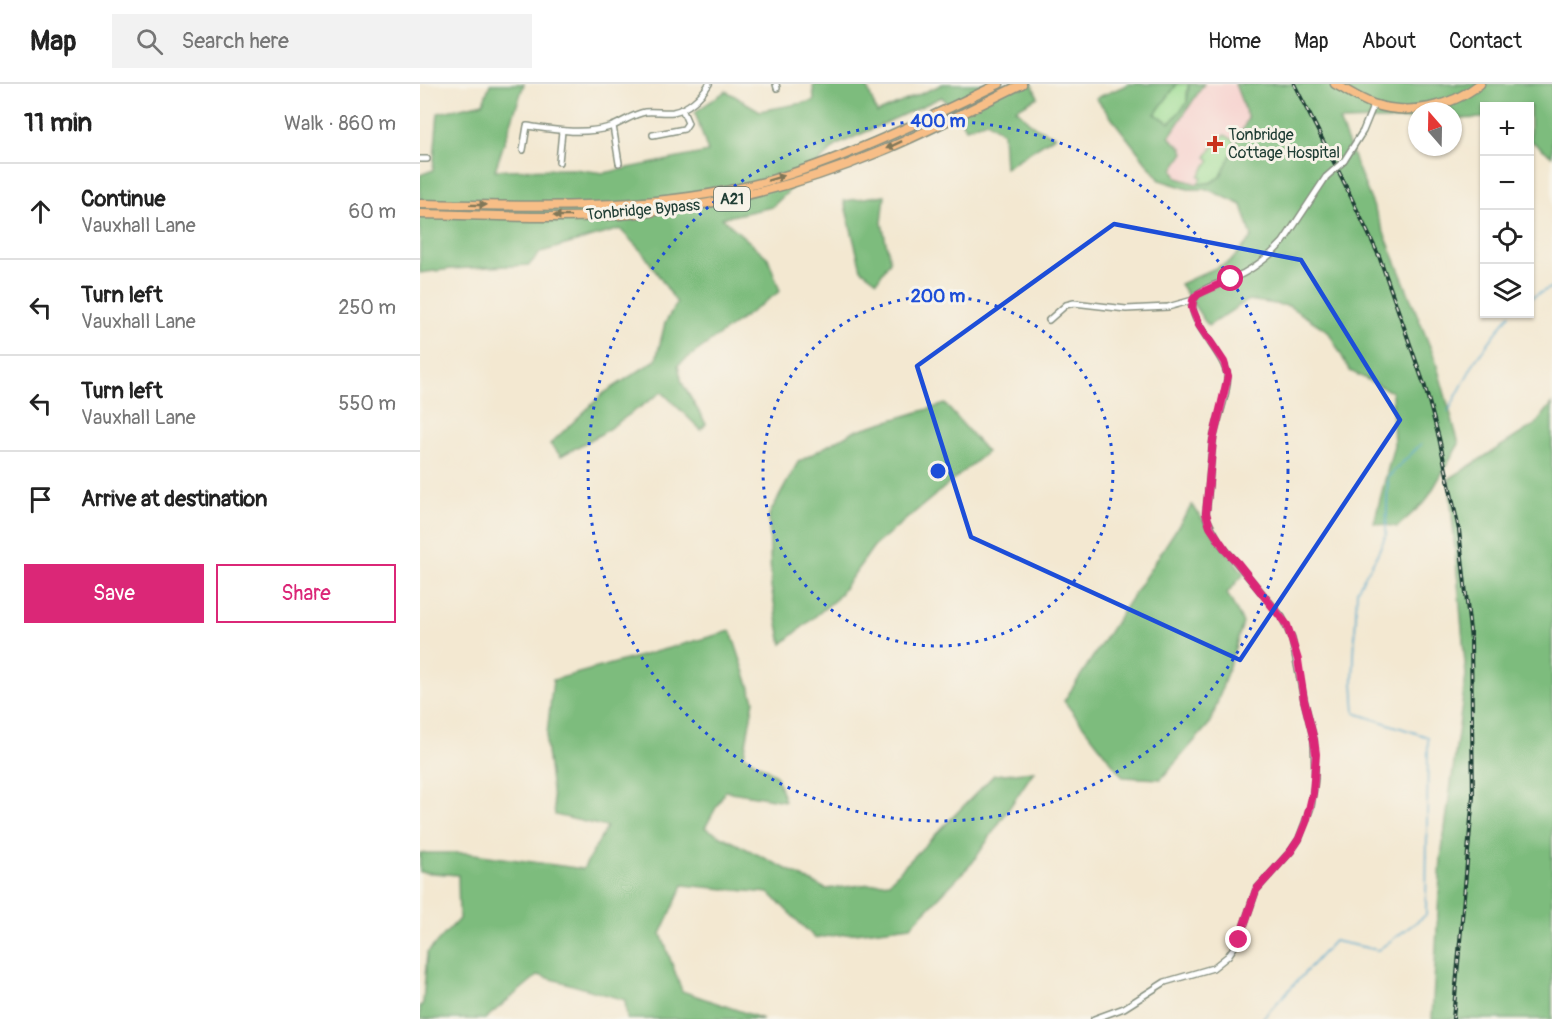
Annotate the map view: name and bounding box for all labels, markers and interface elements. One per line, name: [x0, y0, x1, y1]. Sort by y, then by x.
search box: [112, 14, 532, 68]
text: Map: [30, 24, 76, 59]
icon: search: [133, 25, 166, 58]
text: Search here: [181, 27, 289, 55]
text: Home: [1208, 28, 1261, 55]
text: Map: [1294, 28, 1329, 55]
text: About: [1362, 28, 1416, 55]
text: Contact: [1449, 28, 1522, 55]
north arrow: [1408, 102, 1462, 156]
map controls: [1480, 102, 1534, 318]
button: +: [1480, 102, 1534, 156]
text: 11 min: [24, 107, 92, 139]
text: 400 m: [911, 110, 965, 133]
text: Walk · 860 m: [284, 111, 396, 136]
place label: Tonbridge Cottage Hospital: [1228, 125, 1340, 163]
marker: Tonbridge Cottage Hospital: [1206, 135, 1224, 153]
one-way arrow: [885, 141, 902, 150]
button: −: [1480, 156, 1534, 210]
one-way arrow: [767, 173, 785, 182]
text: Continue: [81, 185, 165, 213]
road number: A21: [714, 187, 750, 211]
icon: ahead: [24, 195, 57, 228]
street label: Tonbridge Bypass: [585, 195, 701, 225]
text: 60 m: [349, 199, 396, 224]
one-way arrow: [469, 200, 488, 210]
button: locate: [1480, 210, 1534, 264]
one-way arrow: [553, 211, 572, 221]
text: Vauxhall Lane: [81, 213, 196, 238]
button: layers: [1480, 264, 1534, 318]
route start: [1217, 265, 1243, 291]
text: Turn left: [81, 281, 163, 309]
text: 200 m: [911, 285, 965, 308]
icon: left: [24, 291, 57, 324]
text: 250 m: [338, 295, 396, 320]
text: Vauxhall Lane: [81, 309, 196, 334]
text: Turn left: [81, 377, 163, 405]
icon: left: [24, 387, 57, 420]
text: 550 m: [339, 391, 396, 416]
text: Vauxhall Lane: [81, 405, 196, 430]
centre of rings: [928, 461, 948, 481]
icon: arrive: [24, 483, 57, 516]
text: Arrive at destination: [81, 485, 267, 513]
button: Save: [24, 564, 204, 623]
button: Share: [216, 564, 396, 623]
route end: [1225, 926, 1251, 952]

